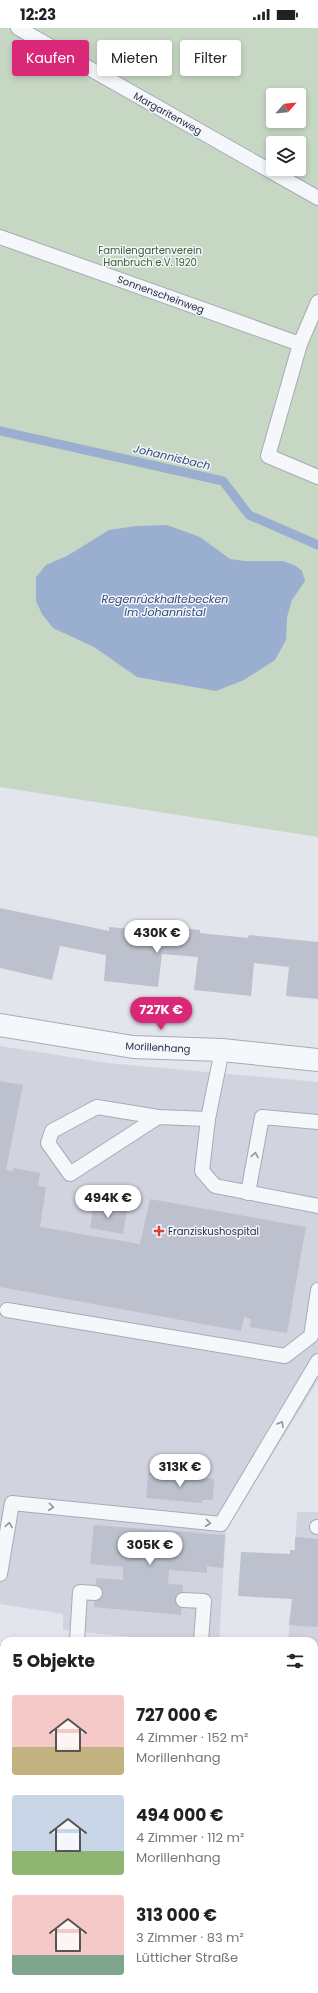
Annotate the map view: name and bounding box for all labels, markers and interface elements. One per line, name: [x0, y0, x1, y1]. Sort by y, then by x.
text: 12:23: [20, 4, 56, 25]
chip: Kaufen: [12, 40, 89, 76]
chip: Mieten: [97, 40, 172, 76]
chip: Filter: [180, 40, 241, 76]
street label: Margaritenweg: [131, 88, 205, 138]
north arrow: [266, 88, 306, 128]
map controls: [266, 88, 306, 176]
button: layers: [266, 136, 306, 176]
park label: Familengartenverein Hanbruch e.V. 1920: [98, 243, 202, 270]
street label: Sonnenscheinweg: [115, 272, 206, 317]
water label: Johannisbach: [132, 440, 212, 474]
water label: Regenrückhaltebecken Im Johannistal: [102, 591, 228, 620]
pin: 430K €: [124, 920, 190, 954]
text: 430K €: [133, 923, 181, 942]
pin: 727K €: [128, 997, 194, 1031]
text: 727K €: [139, 1000, 183, 1019]
street label: Morillenhang: [125, 1038, 191, 1057]
one-way arrow: [250, 1152, 259, 1158]
pin: 494K €: [75, 1185, 141, 1219]
text: 494K €: [84, 1188, 132, 1207]
place label: Franziskushospital: [168, 1224, 259, 1239]
marker: Franziskushospital: [153, 1225, 165, 1237]
one-way arrow: [276, 1421, 284, 1428]
pin: 313K €: [147, 1454, 213, 1488]
text: 313K €: [159, 1457, 201, 1476]
one-way arrow: [48, 1502, 54, 1511]
one-way arrow: [205, 1518, 211, 1527]
one-way arrow: [4, 1522, 12, 1528]
pin: 305K €: [117, 1532, 183, 1566]
text: 305K €: [127, 1535, 173, 1554]
text: 5 Objekte: [12, 1649, 95, 1673]
icon: filters: [284, 1650, 306, 1672]
text: 727 000 €: [136, 1703, 218, 1727]
icon: home: [44, 1711, 92, 1759]
text: 4 Zimmer · 152 m²: [136, 1728, 248, 1747]
text: Morillenhang: [136, 1748, 221, 1767]
text: 494 000 €: [136, 1803, 223, 1827]
icon: home: [44, 1811, 92, 1859]
text: 4 Zimmer · 112 m²: [136, 1828, 244, 1847]
text: Morillenhang: [136, 1848, 221, 1867]
text: 313 000 €: [136, 1903, 217, 1927]
icon: home: [44, 1911, 92, 1959]
text: 3 Zimmer · 83 m²: [136, 1928, 244, 1947]
text: Lütticher Straße: [136, 1948, 238, 1967]

